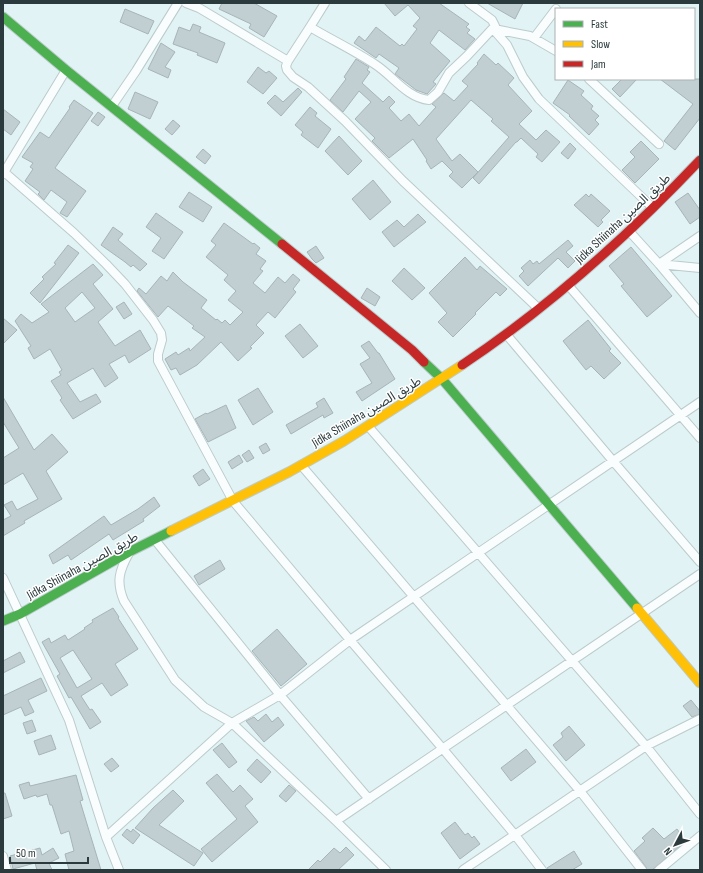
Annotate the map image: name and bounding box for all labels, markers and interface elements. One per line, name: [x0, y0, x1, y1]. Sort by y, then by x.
legend: [555, 8, 695, 80]
text: Fast: [591, 17, 608, 32]
text: Slow: [591, 37, 610, 52]
text: Jam: [590, 57, 606, 72]
street label: Jidka Shiinaha طريق الصين: [571, 170, 674, 268]
street label: Jidka Shiinaha طريق الصين: [308, 373, 424, 451]
street label: Jidka Shiinaha طريق الصين: [23, 529, 141, 604]
north arrow: [655, 825, 695, 865]
scale bar: [10, 839, 88, 865]
text: N: [661, 845, 675, 858]
text: 50 m: [16, 846, 36, 861]

